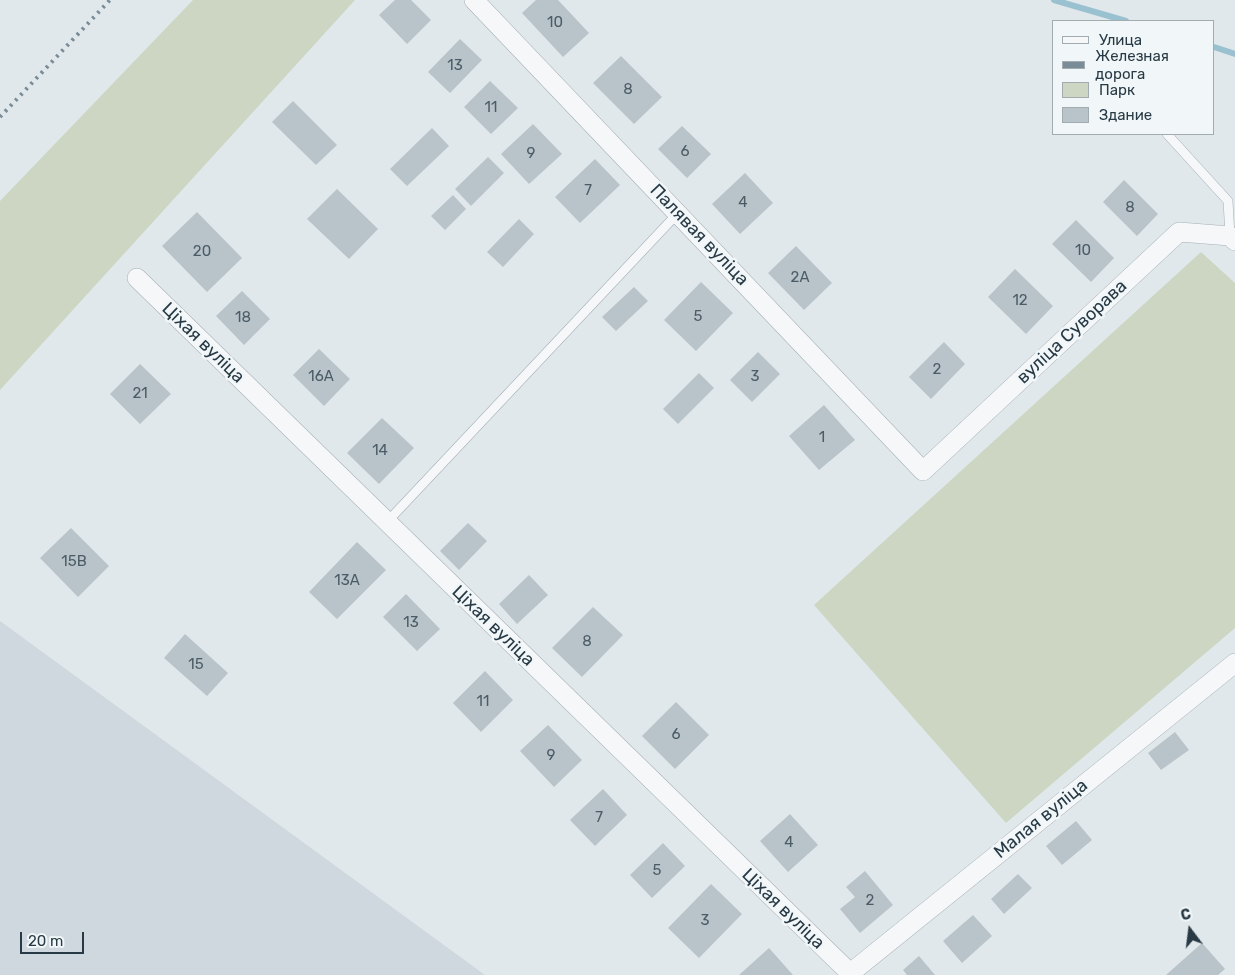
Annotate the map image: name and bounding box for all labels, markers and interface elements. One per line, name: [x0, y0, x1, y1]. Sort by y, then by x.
house number: 10: [547, 14, 563, 32]
legend: [1052, 20, 1215, 135]
text: Улица: [1099, 31, 1142, 49]
text: Железная дорога: [1095, 47, 1169, 83]
house number: 13: [447, 57, 463, 75]
house number: 8: [623, 81, 633, 99]
text: Парк: [1099, 81, 1135, 99]
house number: 11: [485, 99, 497, 117]
text: Здание: [1099, 106, 1152, 124]
house number: 6: [680, 143, 690, 161]
house number: 9: [527, 145, 535, 163]
street label: Палявая вуліца: [645, 180, 753, 290]
house number: 7: [584, 182, 592, 200]
house number: 4: [738, 194, 748, 212]
house number: 8: [1125, 199, 1135, 217]
house number: 10: [1075, 242, 1091, 260]
house number: 20: [193, 243, 211, 261]
house number: 2А: [791, 269, 809, 287]
street label: вуліца Суворава: [1012, 275, 1132, 389]
house number: 12: [1012, 292, 1028, 310]
street label: Ціхая вуліца: [157, 298, 249, 388]
house number: 5: [694, 308, 702, 326]
house number: 18: [235, 309, 251, 327]
house number: 2: [933, 361, 941, 379]
house number: 16А: [308, 368, 334, 386]
house number: 3: [750, 368, 760, 386]
house number: 21: [132, 385, 148, 403]
house number: 1: [819, 429, 825, 447]
house number: 14: [372, 442, 388, 460]
house number: 15В: [61, 553, 87, 571]
house number: 13А: [334, 572, 360, 590]
street label: Ціхая вуліца: [447, 581, 539, 671]
house number: 13: [403, 614, 419, 632]
house number: 8: [582, 633, 592, 651]
house number: 15: [188, 656, 204, 674]
house number: 11: [477, 693, 489, 711]
house number: 6: [671, 726, 681, 744]
house number: 9: [547, 747, 555, 765]
street label: Малая вуліца: [990, 775, 1092, 863]
house number: 7: [595, 809, 603, 827]
house number: 4: [784, 834, 794, 852]
house number: 5: [653, 862, 661, 880]
street label: Ціхая вуліца: [737, 864, 829, 954]
house number: 2: [866, 892, 874, 910]
north arrow: [1165, 905, 1215, 955]
text: С: [1179, 906, 1193, 925]
house number: 3: [700, 912, 710, 930]
scale bar: [22, 922, 86, 954]
text: 20 m: [28, 932, 63, 950]

